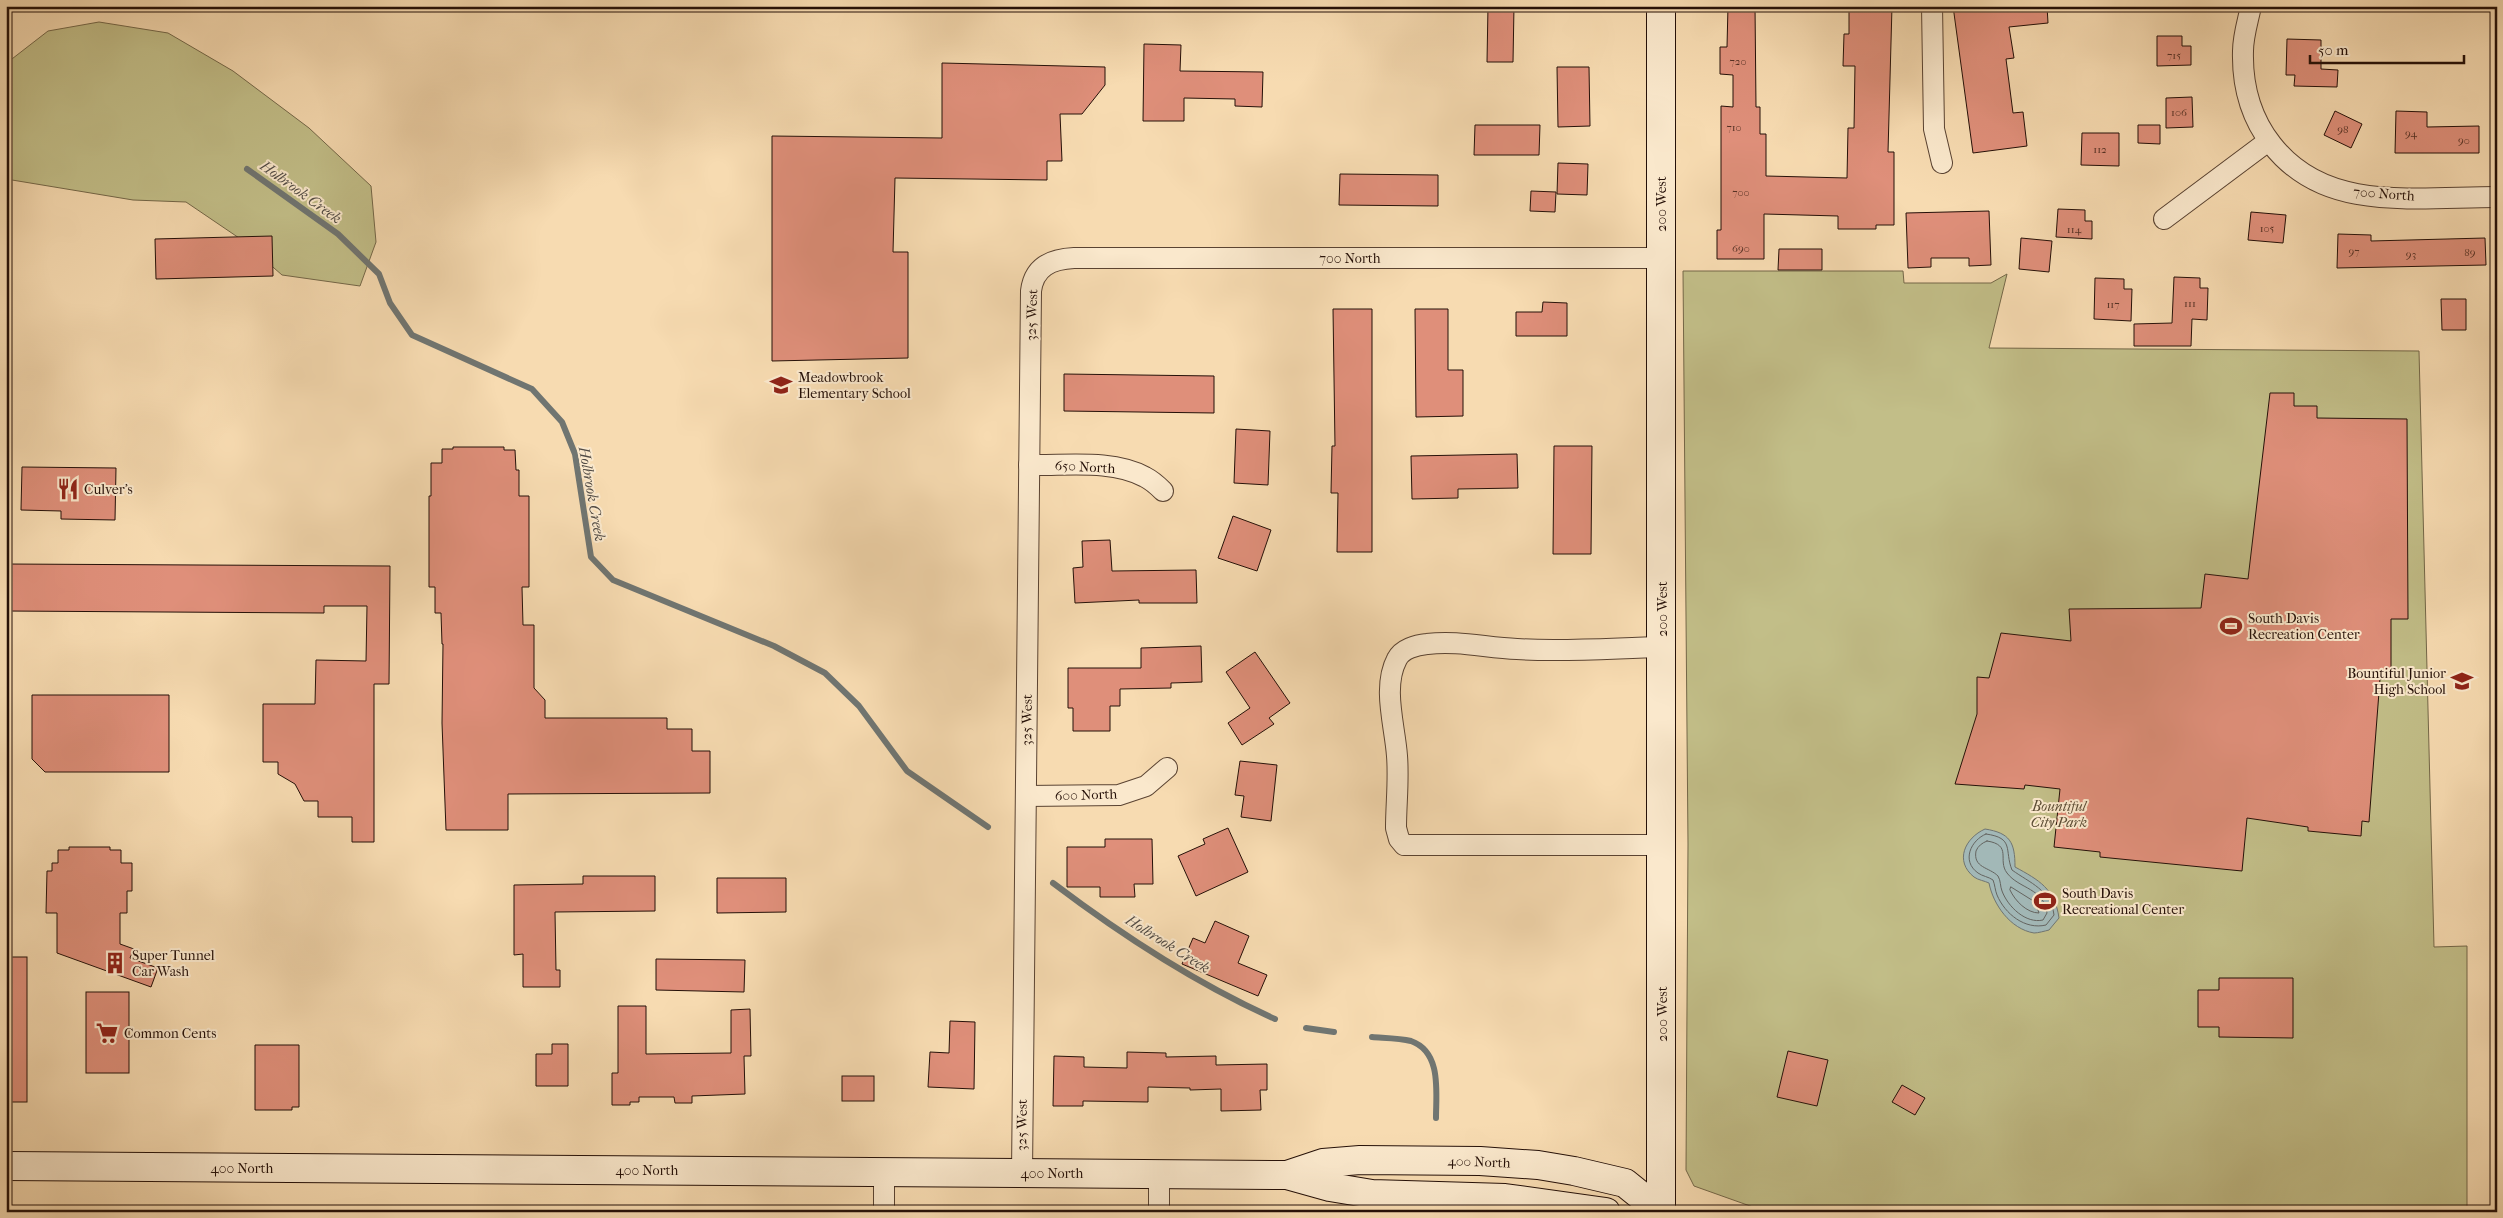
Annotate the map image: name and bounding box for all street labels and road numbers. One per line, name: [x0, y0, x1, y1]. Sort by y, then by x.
street label: 200 West: [1653, 176, 1670, 232]
street label: 700 North: [2353, 183, 2415, 205]
street label: 700 North: [1319, 250, 1381, 267]
street label: 325 West: [1023, 289, 1041, 341]
street label: 650 North: [1054, 457, 1116, 477]
street label: 200 West: [1654, 581, 1671, 637]
street label: 325 West: [1018, 694, 1036, 746]
street label: 600 North: [1055, 785, 1118, 805]
street label: 200 West: [1654, 986, 1671, 1042]
street label: 325 West: [1013, 1099, 1031, 1151]
street label: 400 North: [1447, 1152, 1511, 1172]
street label: 400 North: [211, 1160, 274, 1177]
street label: 400 North: [616, 1162, 679, 1179]
street label: 400 North: [1021, 1165, 1084, 1182]

